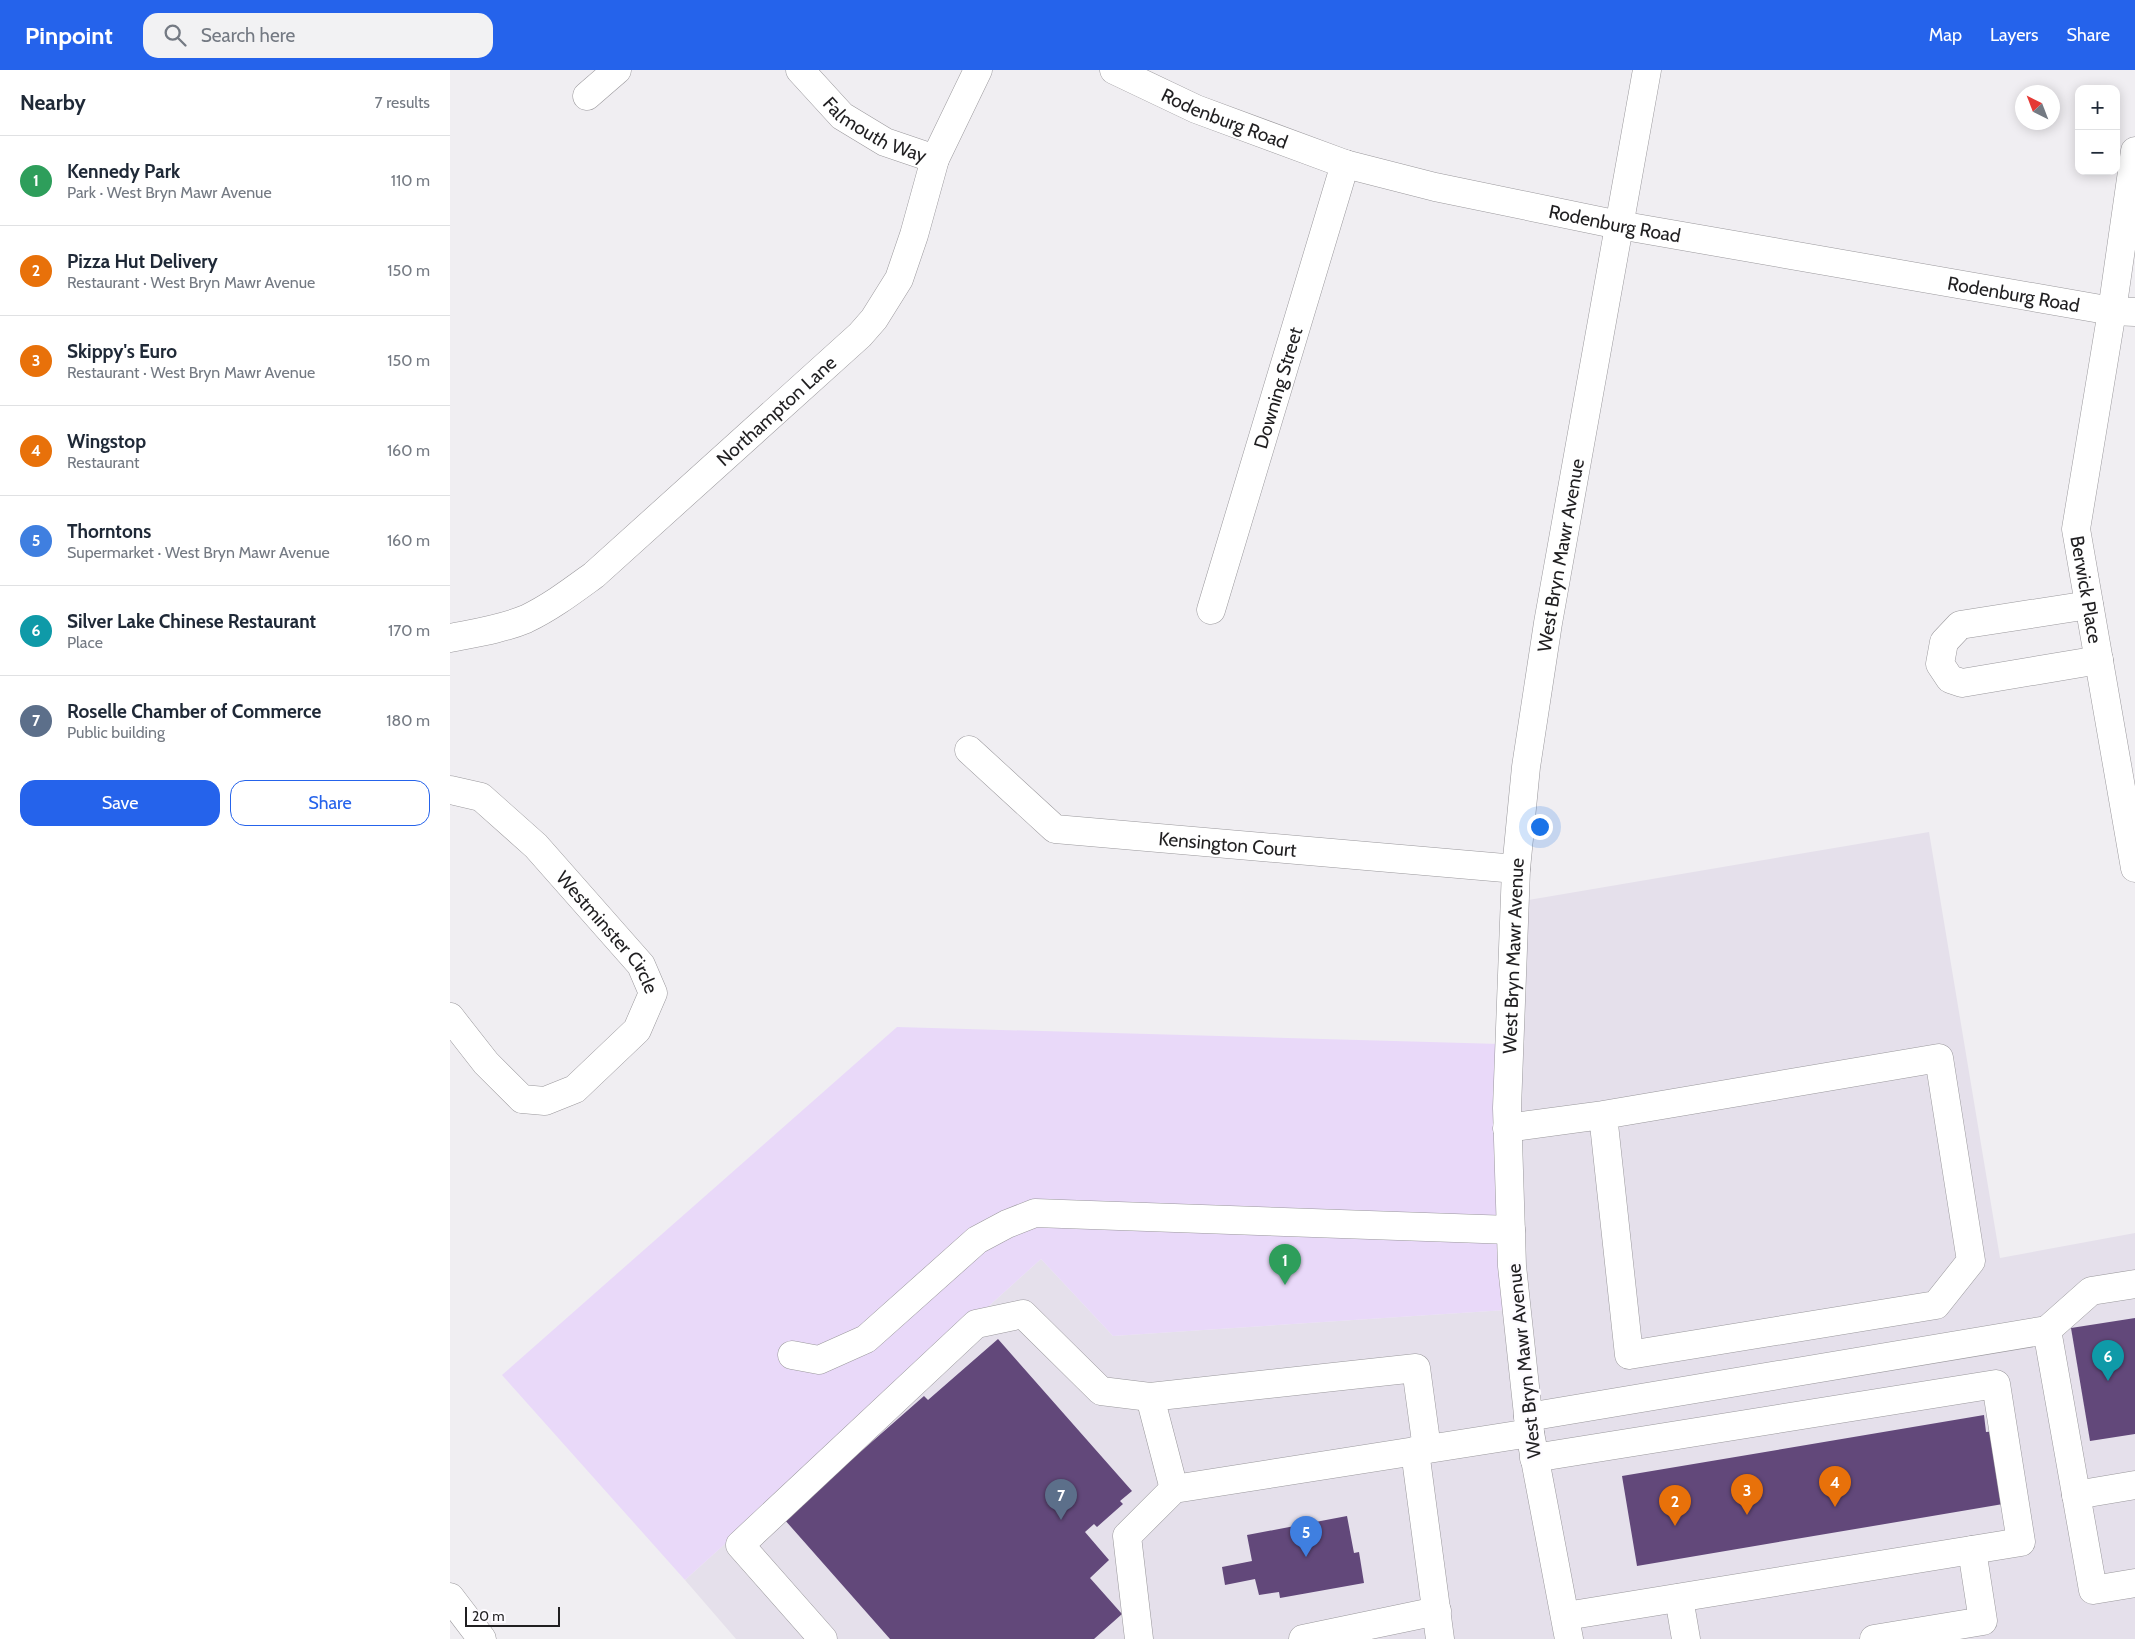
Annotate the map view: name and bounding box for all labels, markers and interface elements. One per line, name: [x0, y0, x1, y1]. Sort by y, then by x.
search box: [143, 13, 493, 58]
text: Pinpoint: [25, 21, 113, 50]
icon: search: [161, 21, 189, 49]
text: Search here: [201, 24, 295, 47]
text: Map: [1929, 24, 1962, 46]
text: Layers: [1990, 24, 2039, 46]
text: Share: [2067, 24, 2110, 46]
street label: Rodenburg Road: [1158, 83, 1291, 153]
north arrow: [2015, 85, 2060, 130]
map controls: [2075, 85, 2120, 175]
button: +: [2075, 85, 2120, 130]
text: Nearby: [20, 90, 86, 115]
street label: Falmouth Way: [818, 92, 930, 167]
text: 7 results: [375, 93, 430, 112]
button: −: [2075, 130, 2120, 175]
text: Kennedy Park: [67, 160, 180, 183]
text: 1: [33, 171, 39, 190]
text: 110 m: [391, 171, 430, 190]
text: Park · West Bryn Mawr Avenue: [67, 183, 272, 202]
street label: Rodenburg Road: [1547, 199, 1683, 247]
text: Pizza Hut Delivery: [67, 250, 218, 273]
text: 2: [32, 261, 40, 280]
text: 150 m: [387, 261, 430, 280]
street label: Rodenburg Road: [1946, 271, 2082, 317]
text: Restaurant · West Bryn Mawr Avenue: [67, 273, 315, 292]
street label: Downing Street: [1249, 324, 1307, 451]
text: Skippy's Euro: [67, 340, 177, 363]
text: 3: [32, 351, 40, 370]
text: 150 m: [387, 351, 430, 370]
street label: Northampton Lane: [712, 351, 841, 470]
text: Restaurant · West Bryn Mawr Avenue: [67, 363, 315, 382]
text: Wingstop: [67, 430, 146, 453]
text: 4: [31, 441, 41, 460]
text: 160 m: [387, 441, 430, 460]
text: Restaurant: [67, 453, 139, 472]
street label: West Bryn Mawr Avenue: [1532, 456, 1589, 653]
text: Thorntons: [67, 520, 151, 543]
text: 5: [32, 531, 40, 550]
text: 160 m: [387, 531, 430, 550]
street label: Berwick Place: [2066, 534, 2107, 645]
text: Supermarket · West Bryn Mawr Avenue: [67, 543, 330, 562]
text: Silver Lake Chinese Restaurant: [67, 610, 316, 633]
text: 6: [32, 621, 41, 640]
text: 170 m: [388, 621, 430, 640]
text: Place: [67, 633, 103, 652]
text: Roselle Chamber of Commerce: [67, 700, 321, 723]
text: 7: [32, 711, 40, 730]
text: 180 m: [386, 711, 430, 730]
text: Public building: [67, 723, 165, 742]
button: Save: [20, 780, 220, 826]
button: Share: [230, 780, 430, 826]
your location: [1527, 814, 1553, 840]
street label: Kensington Court: [1158, 827, 1298, 861]
street label: West Bryn Mawr Avenue: [1498, 857, 1529, 1054]
street label: Westminster Circle: [552, 866, 663, 997]
pin: 1: [1269, 1244, 1301, 1285]
street label: West Bryn Mawr Avenue: [1502, 1262, 1546, 1460]
pin: 6: [2092, 1340, 2124, 1381]
pin: 4: [1819, 1466, 1851, 1507]
pin: 3: [1731, 1474, 1763, 1515]
pin: 7: [1045, 1479, 1077, 1520]
pin: 2: [1659, 1485, 1691, 1526]
pin: 5: [1290, 1516, 1322, 1557]
scale bar: [465, 1604, 560, 1627]
text: 20 m: [472, 1607, 505, 1625]

